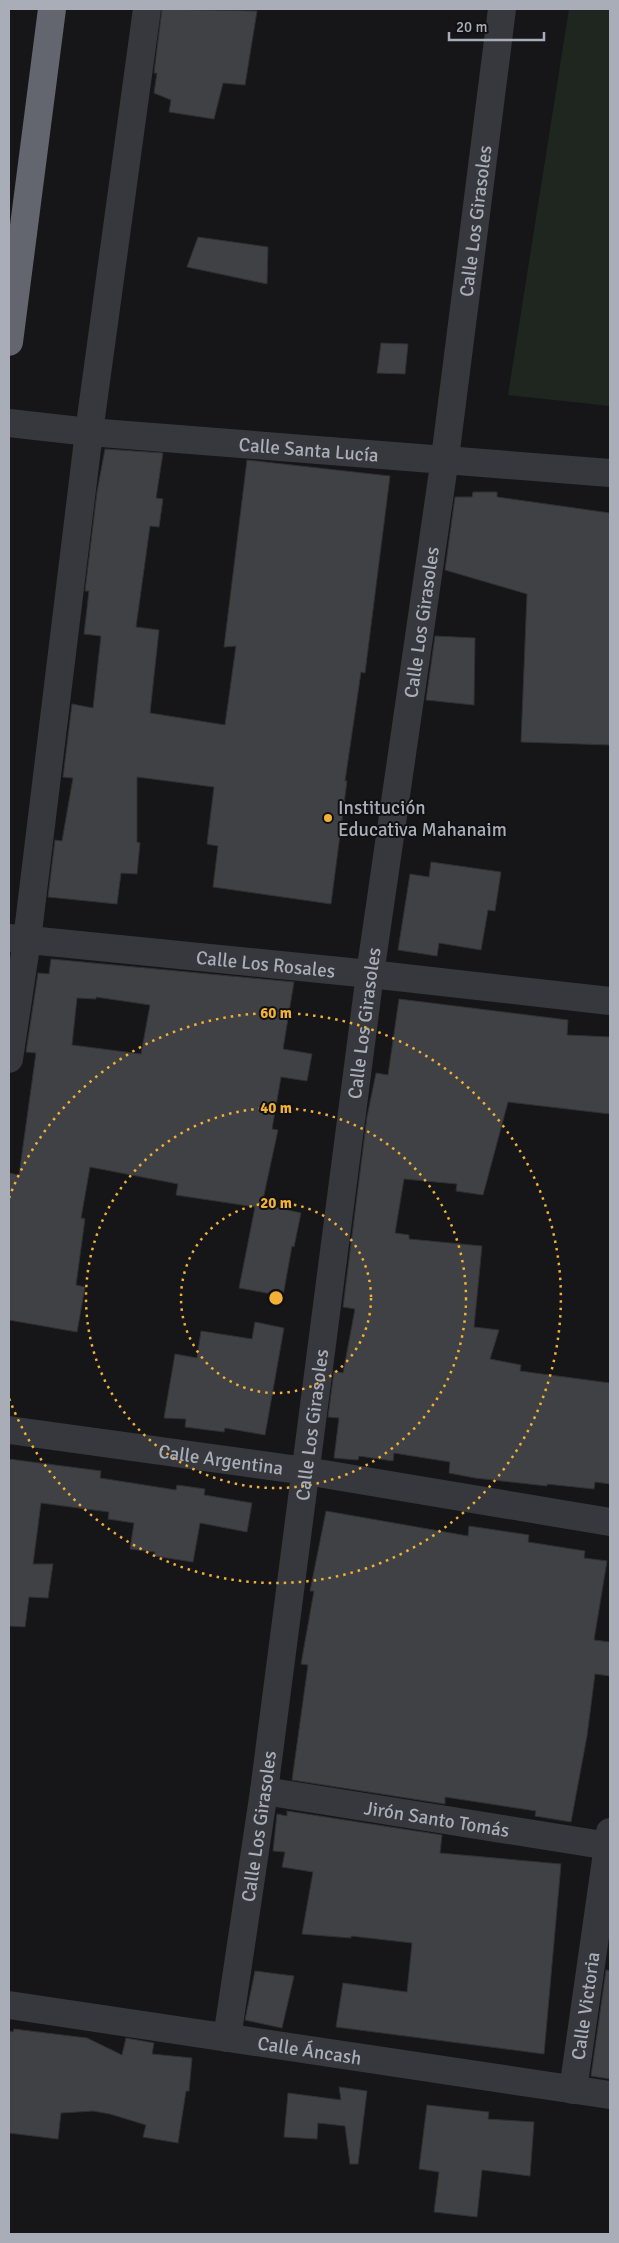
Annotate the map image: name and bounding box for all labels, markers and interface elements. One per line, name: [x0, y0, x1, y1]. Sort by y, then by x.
scale bar: [449, 10, 544, 42]
text: 20 m: [456, 18, 487, 36]
street label: Calle Los Girasoles: [455, 144, 498, 298]
street label: Calle Santa Lucía: [238, 433, 380, 468]
street label: Calle Los Girasoles: [399, 545, 445, 700]
place label: Institución Educativa Mahanaim: [338, 796, 507, 842]
marker: Institución Educativa Mahanaim: [322, 812, 334, 824]
street label: Calle Los Rosales: [195, 946, 336, 983]
street label: Calle Los Girasoles: [343, 946, 387, 1101]
text: 60 m: [260, 1004, 292, 1022]
text: 40 m: [260, 1099, 292, 1117]
text: 20 m: [260, 1194, 292, 1212]
centre of rings: [267, 1289, 285, 1307]
street label: Calle Los Girasoles: [291, 1348, 334, 1502]
street label: Calle Argentina: [157, 1440, 285, 1481]
street label: Calle Los Girasoles: [237, 1749, 282, 1904]
street label: Jirón Santo Tomás: [362, 1796, 511, 1843]
street label: Calle Victoria: [566, 1950, 606, 2062]
street label: Calle Áncash: [256, 2031, 363, 2071]

